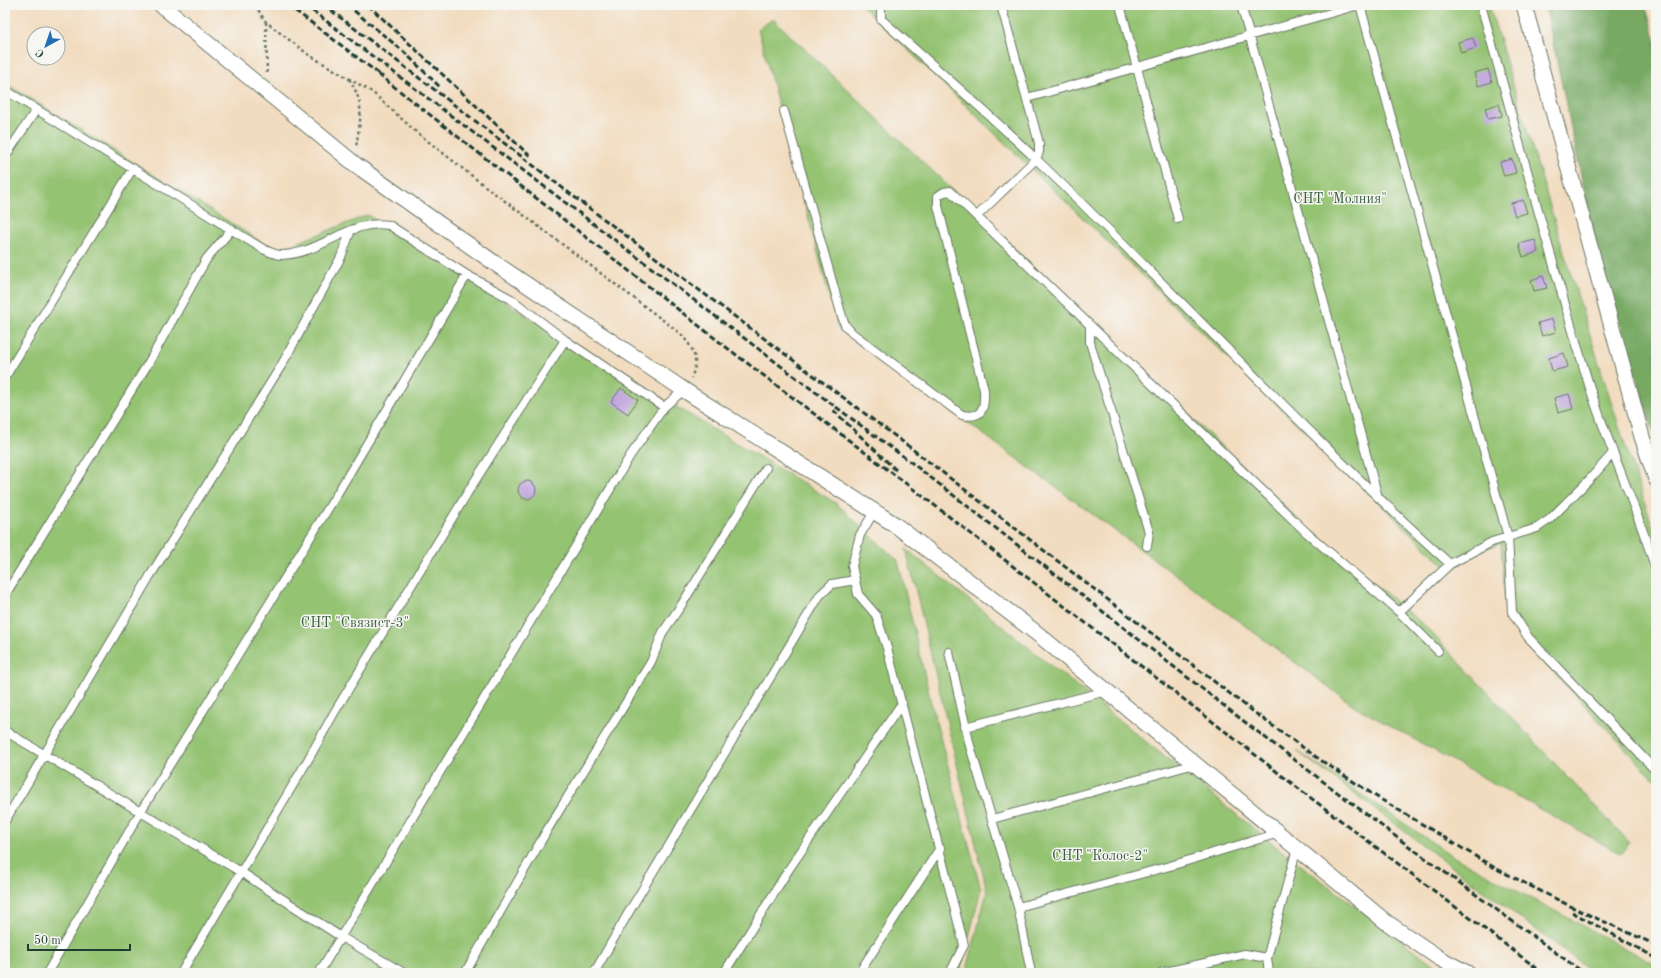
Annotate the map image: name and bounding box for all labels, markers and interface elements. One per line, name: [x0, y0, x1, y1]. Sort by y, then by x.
north arrow: [26, 26, 66, 66]
text: С: [34, 46, 47, 59]
park label: СНТ "Молния": [1293, 192, 1387, 206]
park label: СНТ "Связист-3": [301, 616, 409, 630]
park label: СНТ "Колос-2": [1052, 849, 1148, 863]
scale bar: [28, 926, 130, 952]
text: 50 m: [34, 934, 61, 947]

